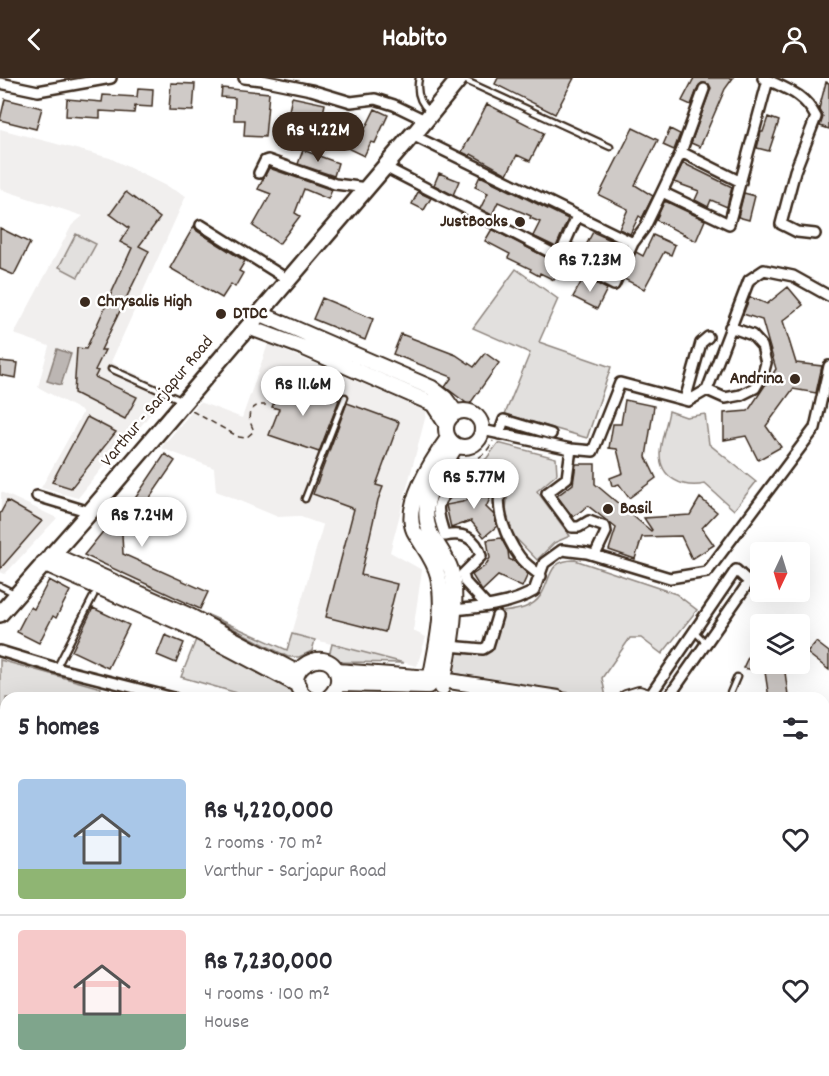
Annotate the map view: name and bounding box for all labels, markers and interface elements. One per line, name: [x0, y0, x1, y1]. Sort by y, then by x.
text: Habito: [382, 20, 447, 59]
icon: back: [18, 23, 51, 56]
icon: person: [778, 23, 811, 56]
pin: Rs 4.22M: [256, 112, 380, 163]
text: Rs 4.22M: [286, 117, 350, 145]
place label: JustBooks: [440, 210, 508, 235]
marker: JustBooks: [513, 215, 527, 229]
pin: Rs 7.23M: [528, 242, 652, 293]
text: Rs 7.23M: [558, 247, 622, 275]
place label: Chrysalis High: [97, 290, 192, 315]
marker: Chrysalis High: [78, 295, 92, 309]
place label: DTDC: [233, 302, 268, 327]
marker: DTDC: [214, 307, 228, 321]
street label: Varthur - Sarjapur Road: [96, 331, 220, 473]
pin: Rs 11.6M: [241, 366, 365, 417]
place label: Andrina: [730, 367, 784, 392]
text: Rs 11.6M: [275, 371, 331, 399]
marker: Andrina: [788, 372, 802, 386]
pin: Rs 5.77M: [412, 459, 536, 510]
text: Rs 5.77M: [443, 464, 505, 492]
pin: Rs 7.24M: [80, 497, 204, 548]
place label: Basil: [620, 497, 653, 522]
text: Rs 7.24M: [111, 502, 173, 530]
marker: Basil: [601, 502, 615, 516]
north arrow: [750, 542, 810, 602]
map controls: [750, 542, 810, 674]
button: layers: [750, 614, 810, 674]
text: 5 homes: [18, 710, 100, 747]
icon: filters: [779, 712, 812, 745]
text: Rs 4,220,000: [204, 793, 334, 830]
icon: home: [66, 803, 138, 875]
icon: heart: [779, 823, 812, 856]
text: 2 rooms · 70 m²: [204, 830, 323, 858]
text: Varthur - Sarjapur Road: [204, 858, 386, 886]
text: Rs 7,230,000: [204, 944, 333, 981]
icon: home: [66, 954, 138, 1026]
icon: heart: [779, 974, 812, 1007]
text: 4 rooms · 100 m²: [204, 981, 330, 1009]
text: House: [204, 1009, 249, 1037]

